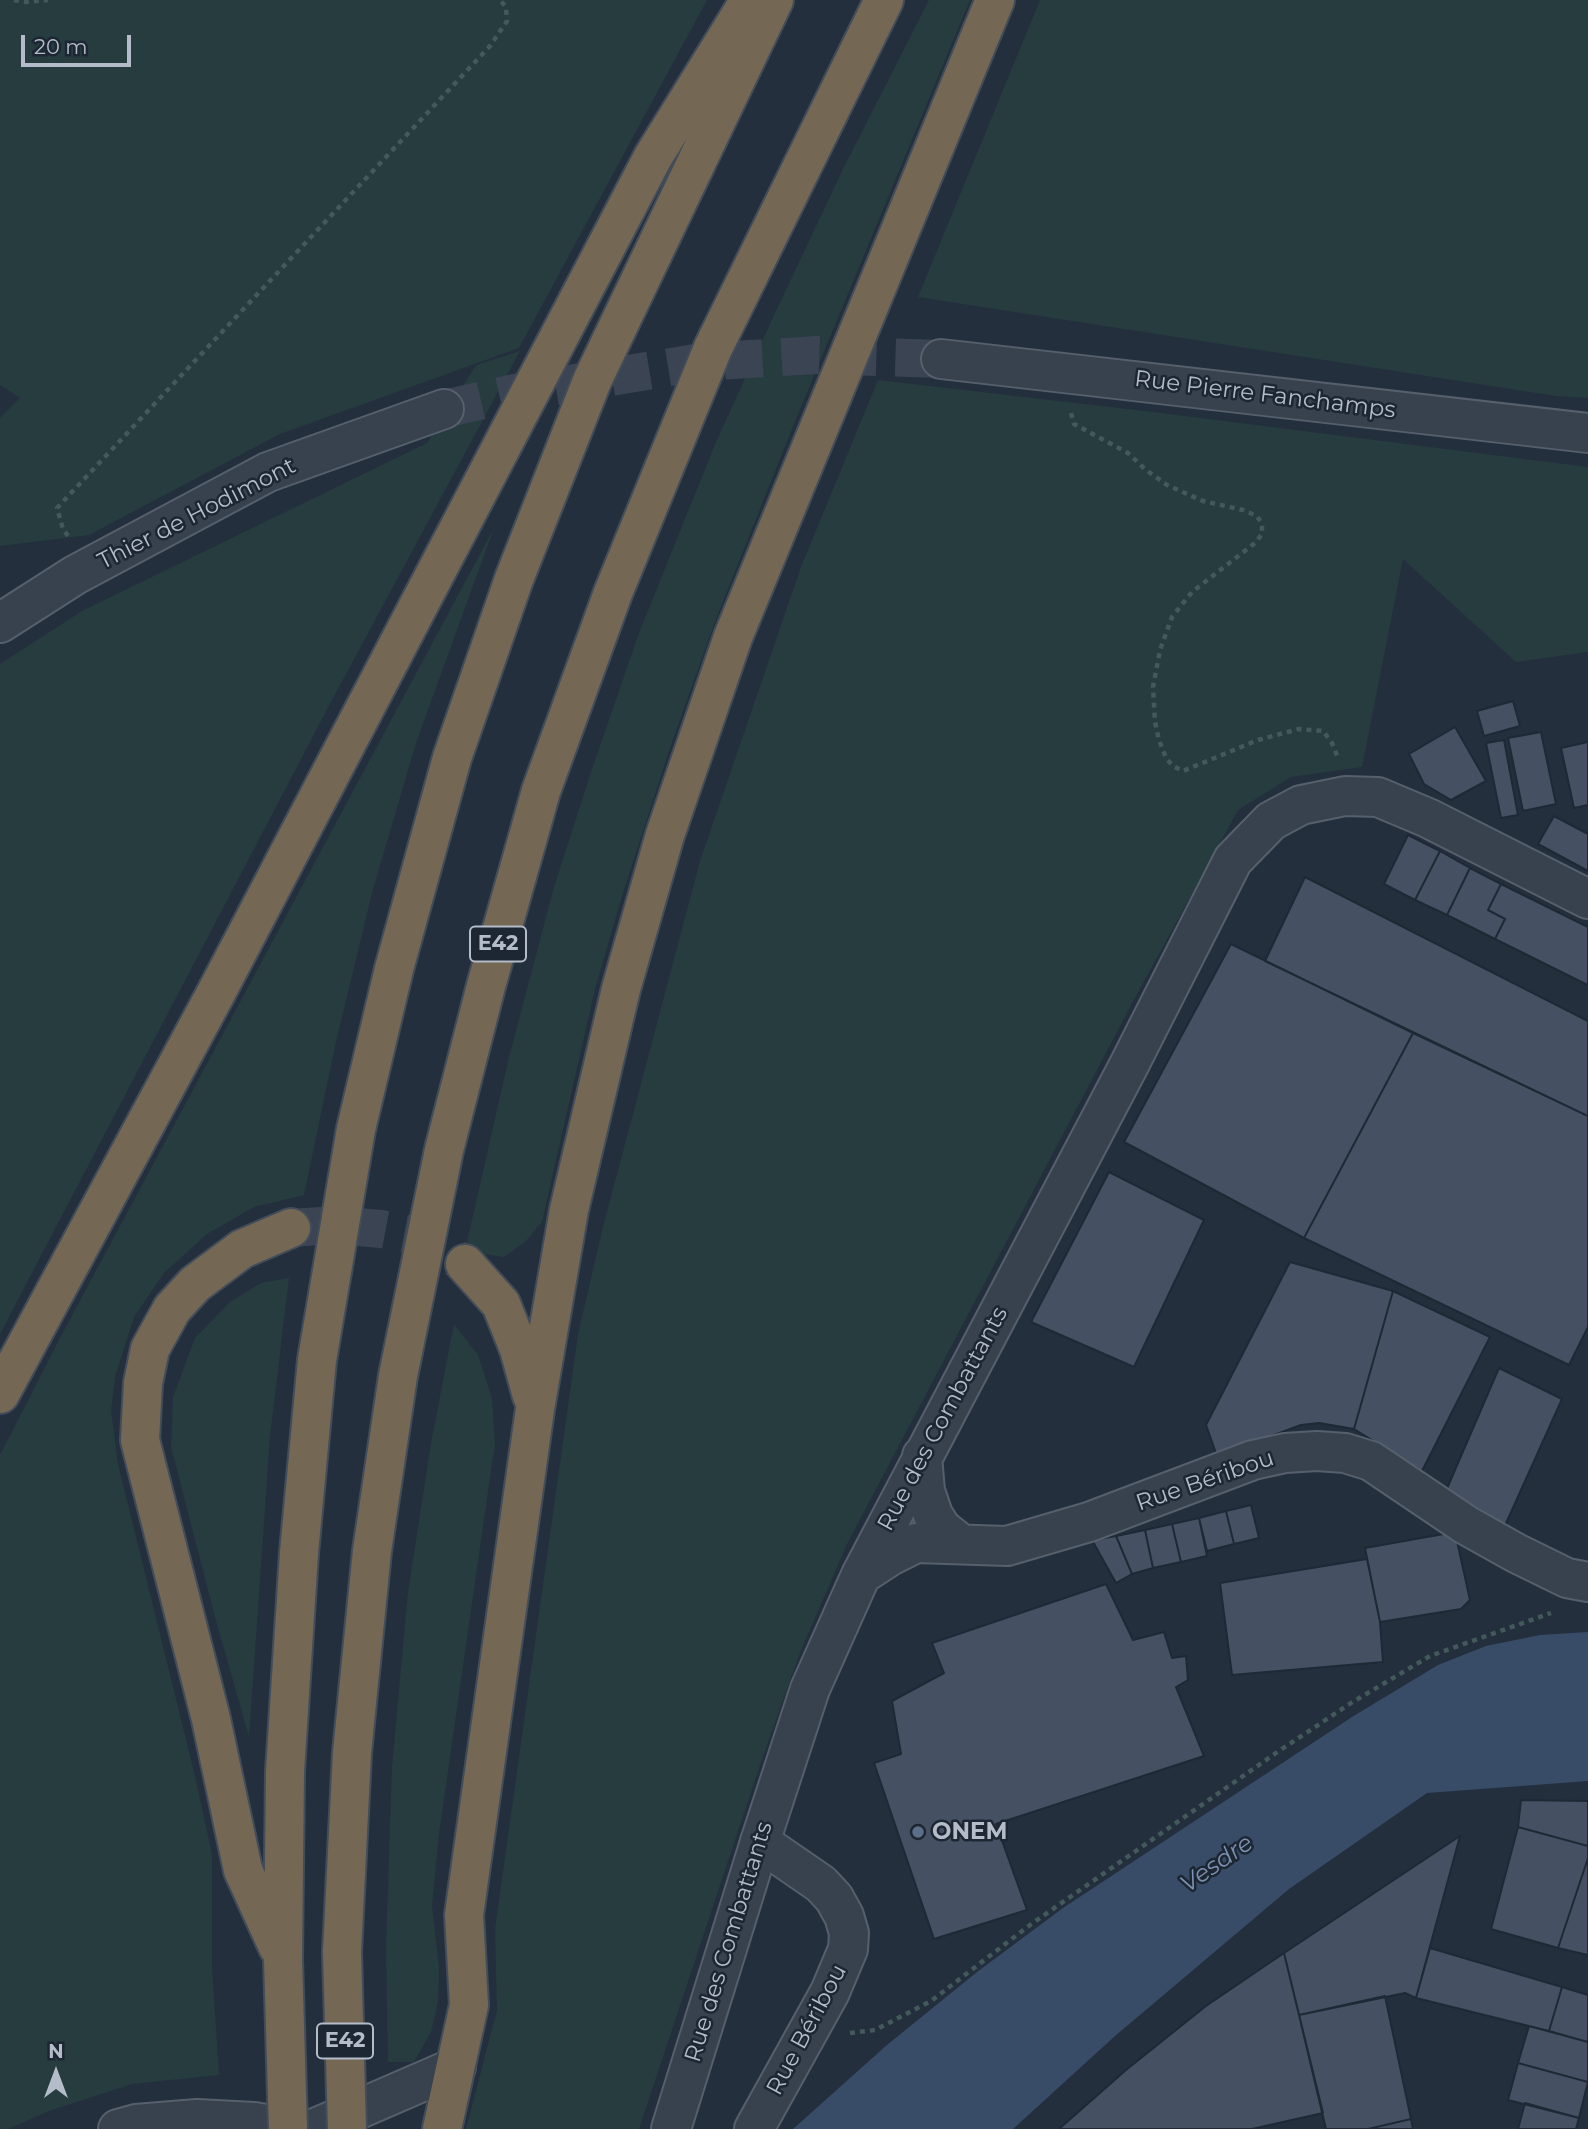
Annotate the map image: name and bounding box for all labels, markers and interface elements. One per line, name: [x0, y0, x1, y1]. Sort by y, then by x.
scale bar: [24, 21, 135, 65]
text: 20 m: [34, 34, 88, 59]
street label: Rue Pierre Fanchamps: [1133, 365, 1397, 425]
street label: Thier de Hodimont: [94, 452, 300, 576]
road number: E42: [470, 926, 526, 962]
street label: Rue des Combattants: [872, 1302, 1014, 1536]
street label: Rue Béribou: [1132, 1445, 1278, 1517]
street label: Rue des Combattants: [679, 1818, 779, 2066]
place label: ONEM: [932, 1818, 1007, 1846]
marker: ONEM: [910, 1824, 926, 1840]
water label: Vesdre: [1175, 1829, 1259, 1899]
street label: Rue Béribou: [761, 1960, 853, 2100]
road number: E42: [317, 2024, 373, 2058]
north arrow: [21, 2038, 91, 2108]
text: N: [48, 2040, 64, 2063]

